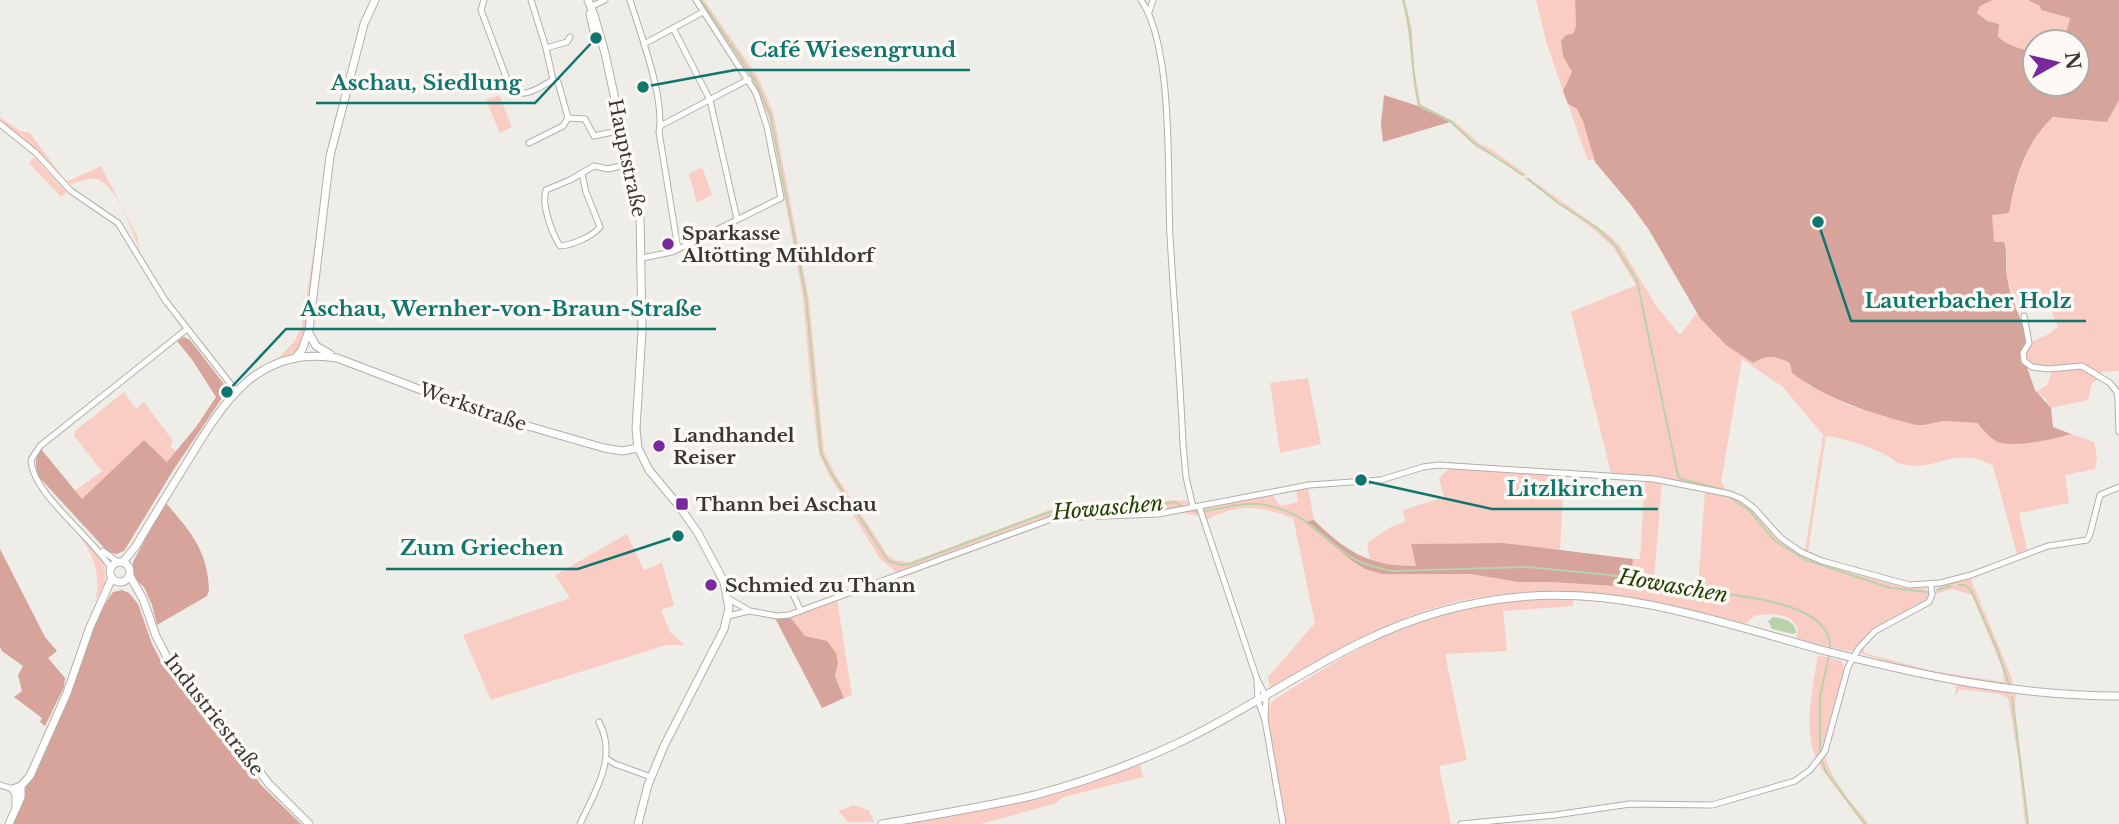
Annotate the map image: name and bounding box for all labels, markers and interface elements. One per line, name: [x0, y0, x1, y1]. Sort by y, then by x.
callout: Café Wiesengrund: [735, 28, 970, 70]
north arrow: [2021, 28, 2091, 98]
text: Café Wiesengrund: [750, 37, 956, 63]
text: N: [2060, 50, 2085, 71]
callout: Aschau, Siedlung: [316, 61, 535, 103]
text: Aschau, Siedlung: [330, 70, 522, 96]
street label: Hauptstraße: [603, 97, 651, 219]
place label: Sparkasse Altötting Mühldorf: [681, 222, 877, 267]
marker: Sparkasse Altötting Mühldorf: [660, 236, 676, 252]
callout: Lauterbacher Holz: [1851, 279, 2086, 321]
callout: Aschau, Wernher-von-Braun-Straße: [286, 287, 716, 329]
text: Lauterbacher Holz: [1864, 288, 2072, 314]
text: Aschau, Wernher-von-Braun-Straße: [299, 296, 702, 322]
street label: Werkstraße: [415, 378, 530, 436]
place label: Landhandel Reiser: [673, 424, 795, 469]
marker: Landhandel Reiser: [651, 438, 667, 454]
callout: Litzlkirchen: [1492, 467, 1658, 509]
text: Litzlkirchen: [1506, 476, 1644, 502]
water label: Howaschen: [1051, 490, 1164, 526]
place label: Thann bei Aschau: [696, 493, 877, 516]
marker: Thann bei Aschau: [674, 496, 690, 512]
callout: Zum Griechen: [386, 527, 578, 569]
text: Zum Griechen: [400, 535, 564, 561]
water label: Howaschen: [1615, 563, 1730, 608]
place label: Schmied zu Thann: [725, 574, 916, 597]
marker: Schmied zu Thann: [703, 577, 719, 593]
street label: Industriestraße: [159, 650, 269, 780]

